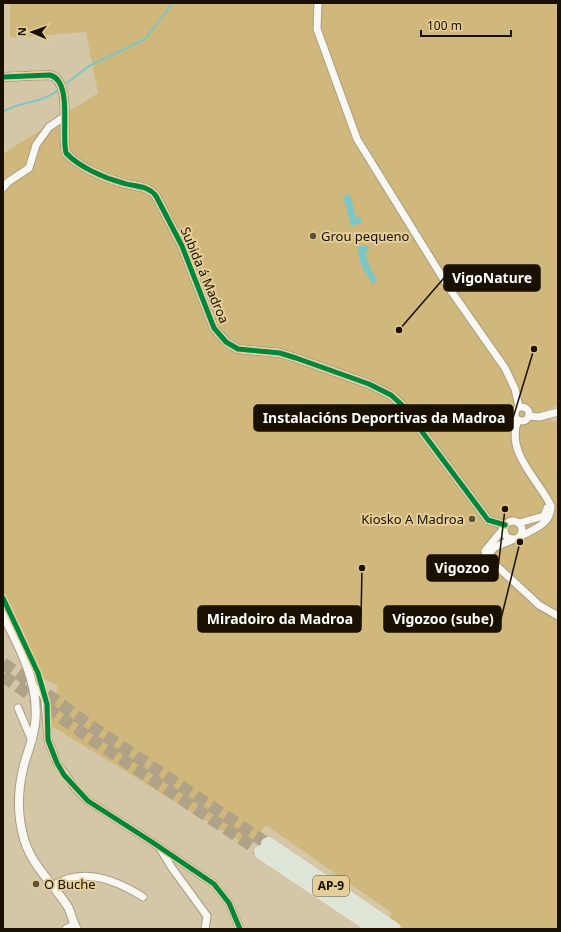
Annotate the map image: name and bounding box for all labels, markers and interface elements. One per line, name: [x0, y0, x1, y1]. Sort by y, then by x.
north arrow: [12, 12, 52, 52]
scale bar: [421, 12, 511, 38]
text: 100 m: [427, 17, 462, 34]
text: N: [14, 27, 29, 36]
street label: Subida á Madroa: [177, 224, 233, 326]
place label: Grou pequeno: [321, 227, 410, 245]
marker: Grou pequeno: [308, 231, 318, 241]
callout: VigoNature: [444, 265, 540, 291]
text: VigoNature: [452, 268, 532, 287]
callout: Instalacións Deportivas da Madroa: [254, 405, 513, 431]
text: Instalacións Deportivas da Madroa: [263, 408, 505, 427]
place label: Kiosko A Madroa: [361, 510, 464, 528]
marker: Kiosko A Madroa: [467, 514, 477, 524]
callout: Vigozoo: [427, 555, 498, 581]
text: Vigozoo: [434, 558, 490, 577]
callout: Miradoiro da Madroa: [198, 606, 361, 632]
callout: Vigozoo (sube): [384, 606, 501, 632]
text: Miradoiro da Madroa: [207, 609, 353, 628]
text: Vigozoo (sube): [392, 609, 494, 628]
place label: O Buche: [44, 875, 96, 893]
road number: AP-9: [313, 876, 349, 896]
marker: O Buche: [31, 879, 41, 889]

